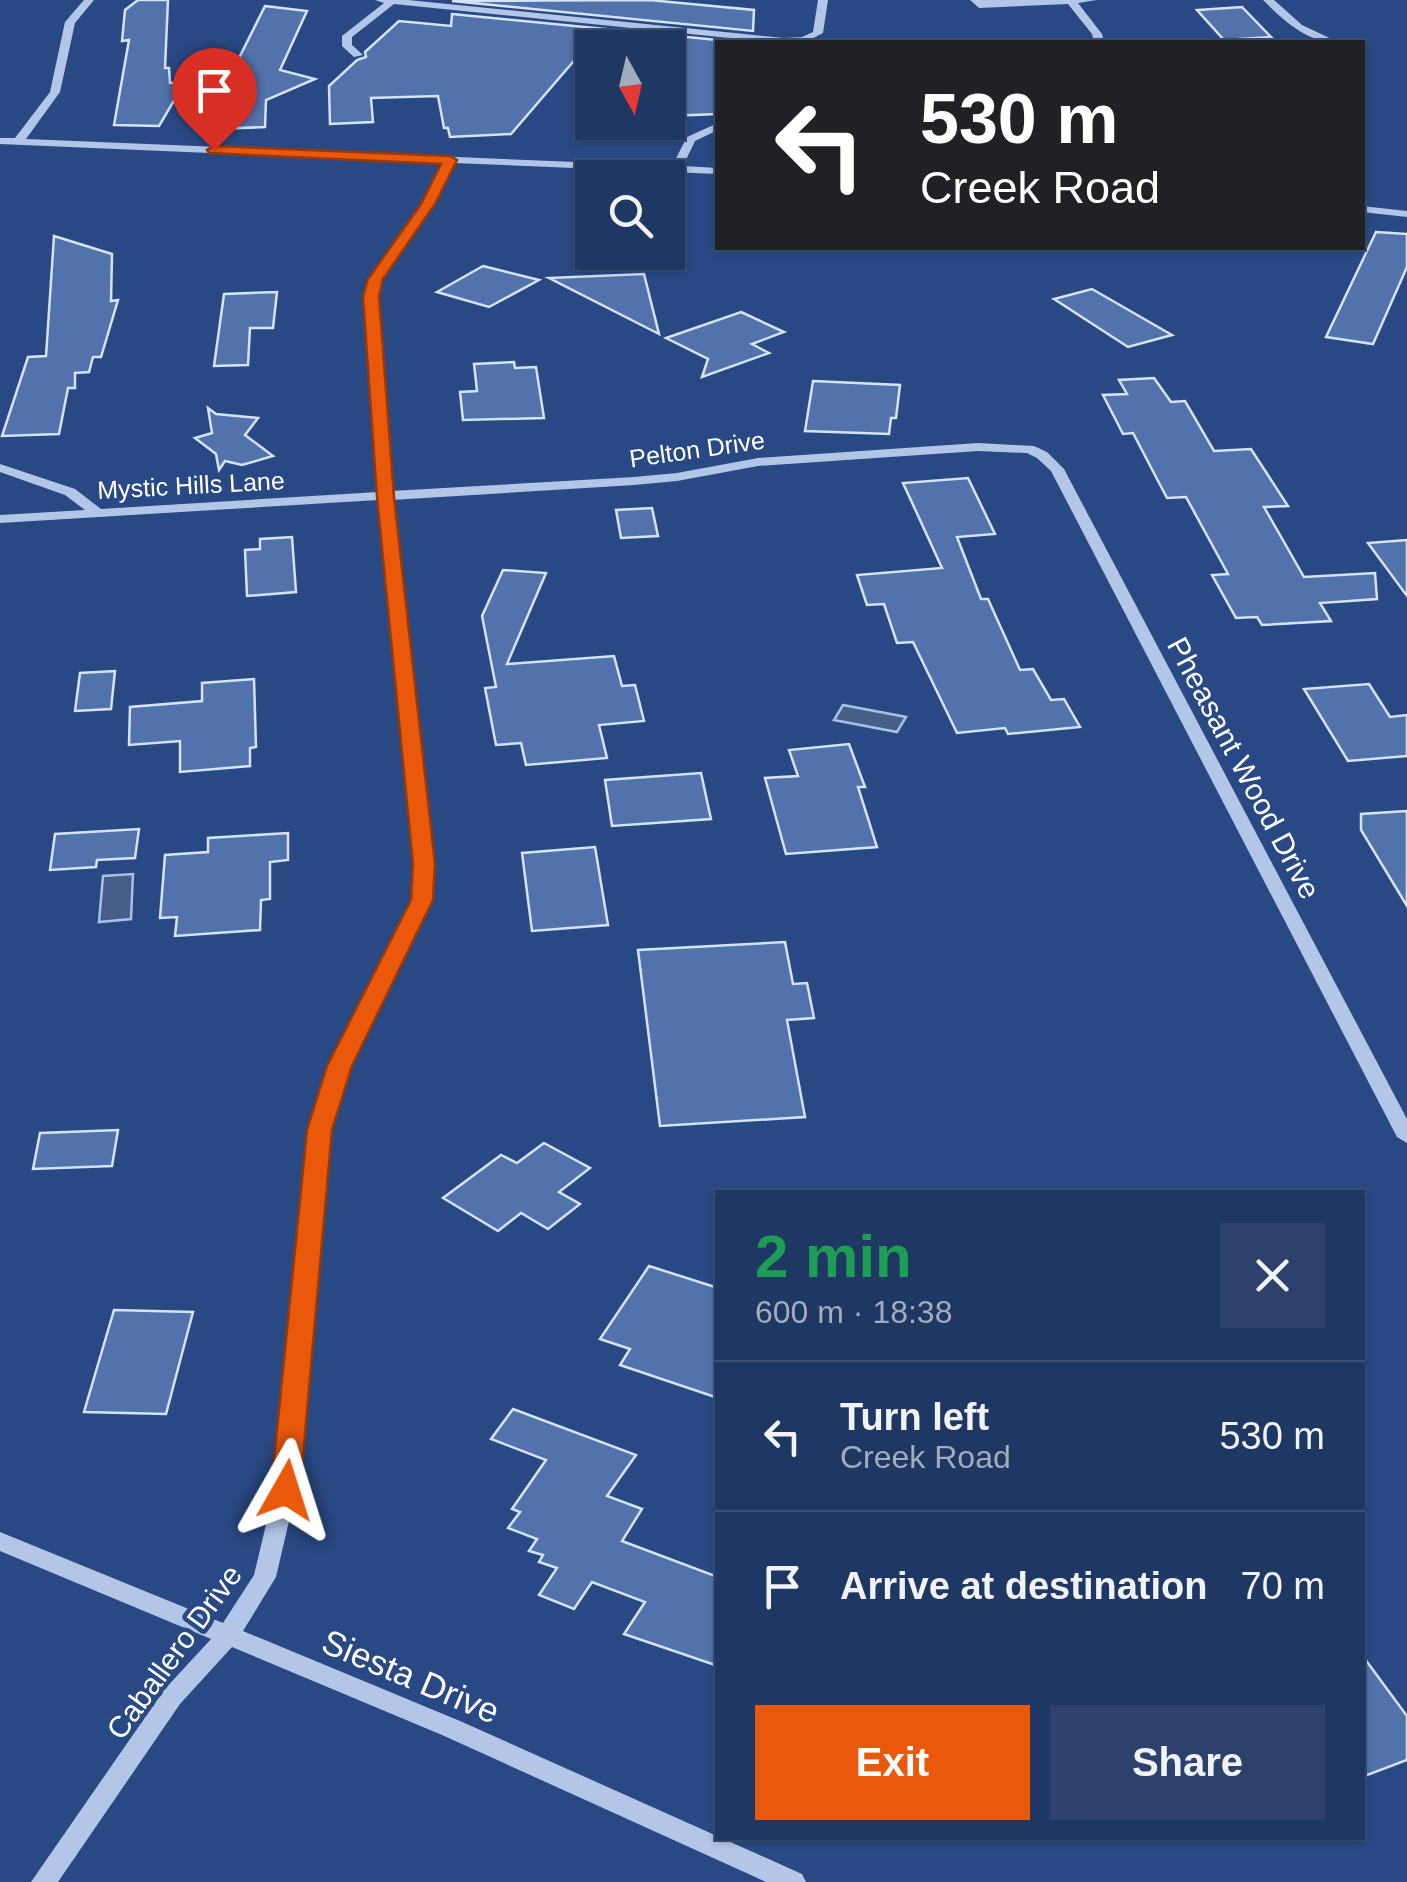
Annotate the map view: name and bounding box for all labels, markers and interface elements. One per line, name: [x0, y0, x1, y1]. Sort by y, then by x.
north arrow: [575, 30, 685, 140]
map controls: [575, 30, 685, 270]
pin: [172, 48, 257, 151]
icon: arrive: [187, 63, 242, 118]
icon: left: [755, 80, 885, 210]
text: 530 m: [920, 80, 1118, 158]
button: search: [575, 160, 685, 270]
text: Creek Road: [920, 162, 1160, 213]
street label: Pelton Drive: [628, 426, 766, 472]
street label: Mystic Hills Lane: [97, 466, 285, 504]
street label: Pheasant Wood Drive: [1161, 632, 1327, 904]
text: 2 min: [755, 1223, 912, 1290]
button: close: [1220, 1223, 1325, 1328]
text: 600 m · 18:38: [755, 1294, 952, 1330]
text: Turn left: [840, 1396, 989, 1438]
icon: left: [755, 1409, 810, 1464]
text: 530 m: [1219, 1415, 1325, 1457]
position arrow: [234, 1438, 338, 1542]
text: Creek Road: [840, 1439, 1011, 1475]
street label: Caballero Drive: [100, 1559, 248, 1745]
icon: arrive: [755, 1559, 810, 1614]
text: Arrive at destination: [840, 1565, 1207, 1607]
text: 70 m: [1241, 1565, 1325, 1607]
street label: Siesta Drive: [317, 1621, 505, 1731]
button: Exit: [755, 1705, 1030, 1820]
button: Share: [1050, 1705, 1325, 1820]

